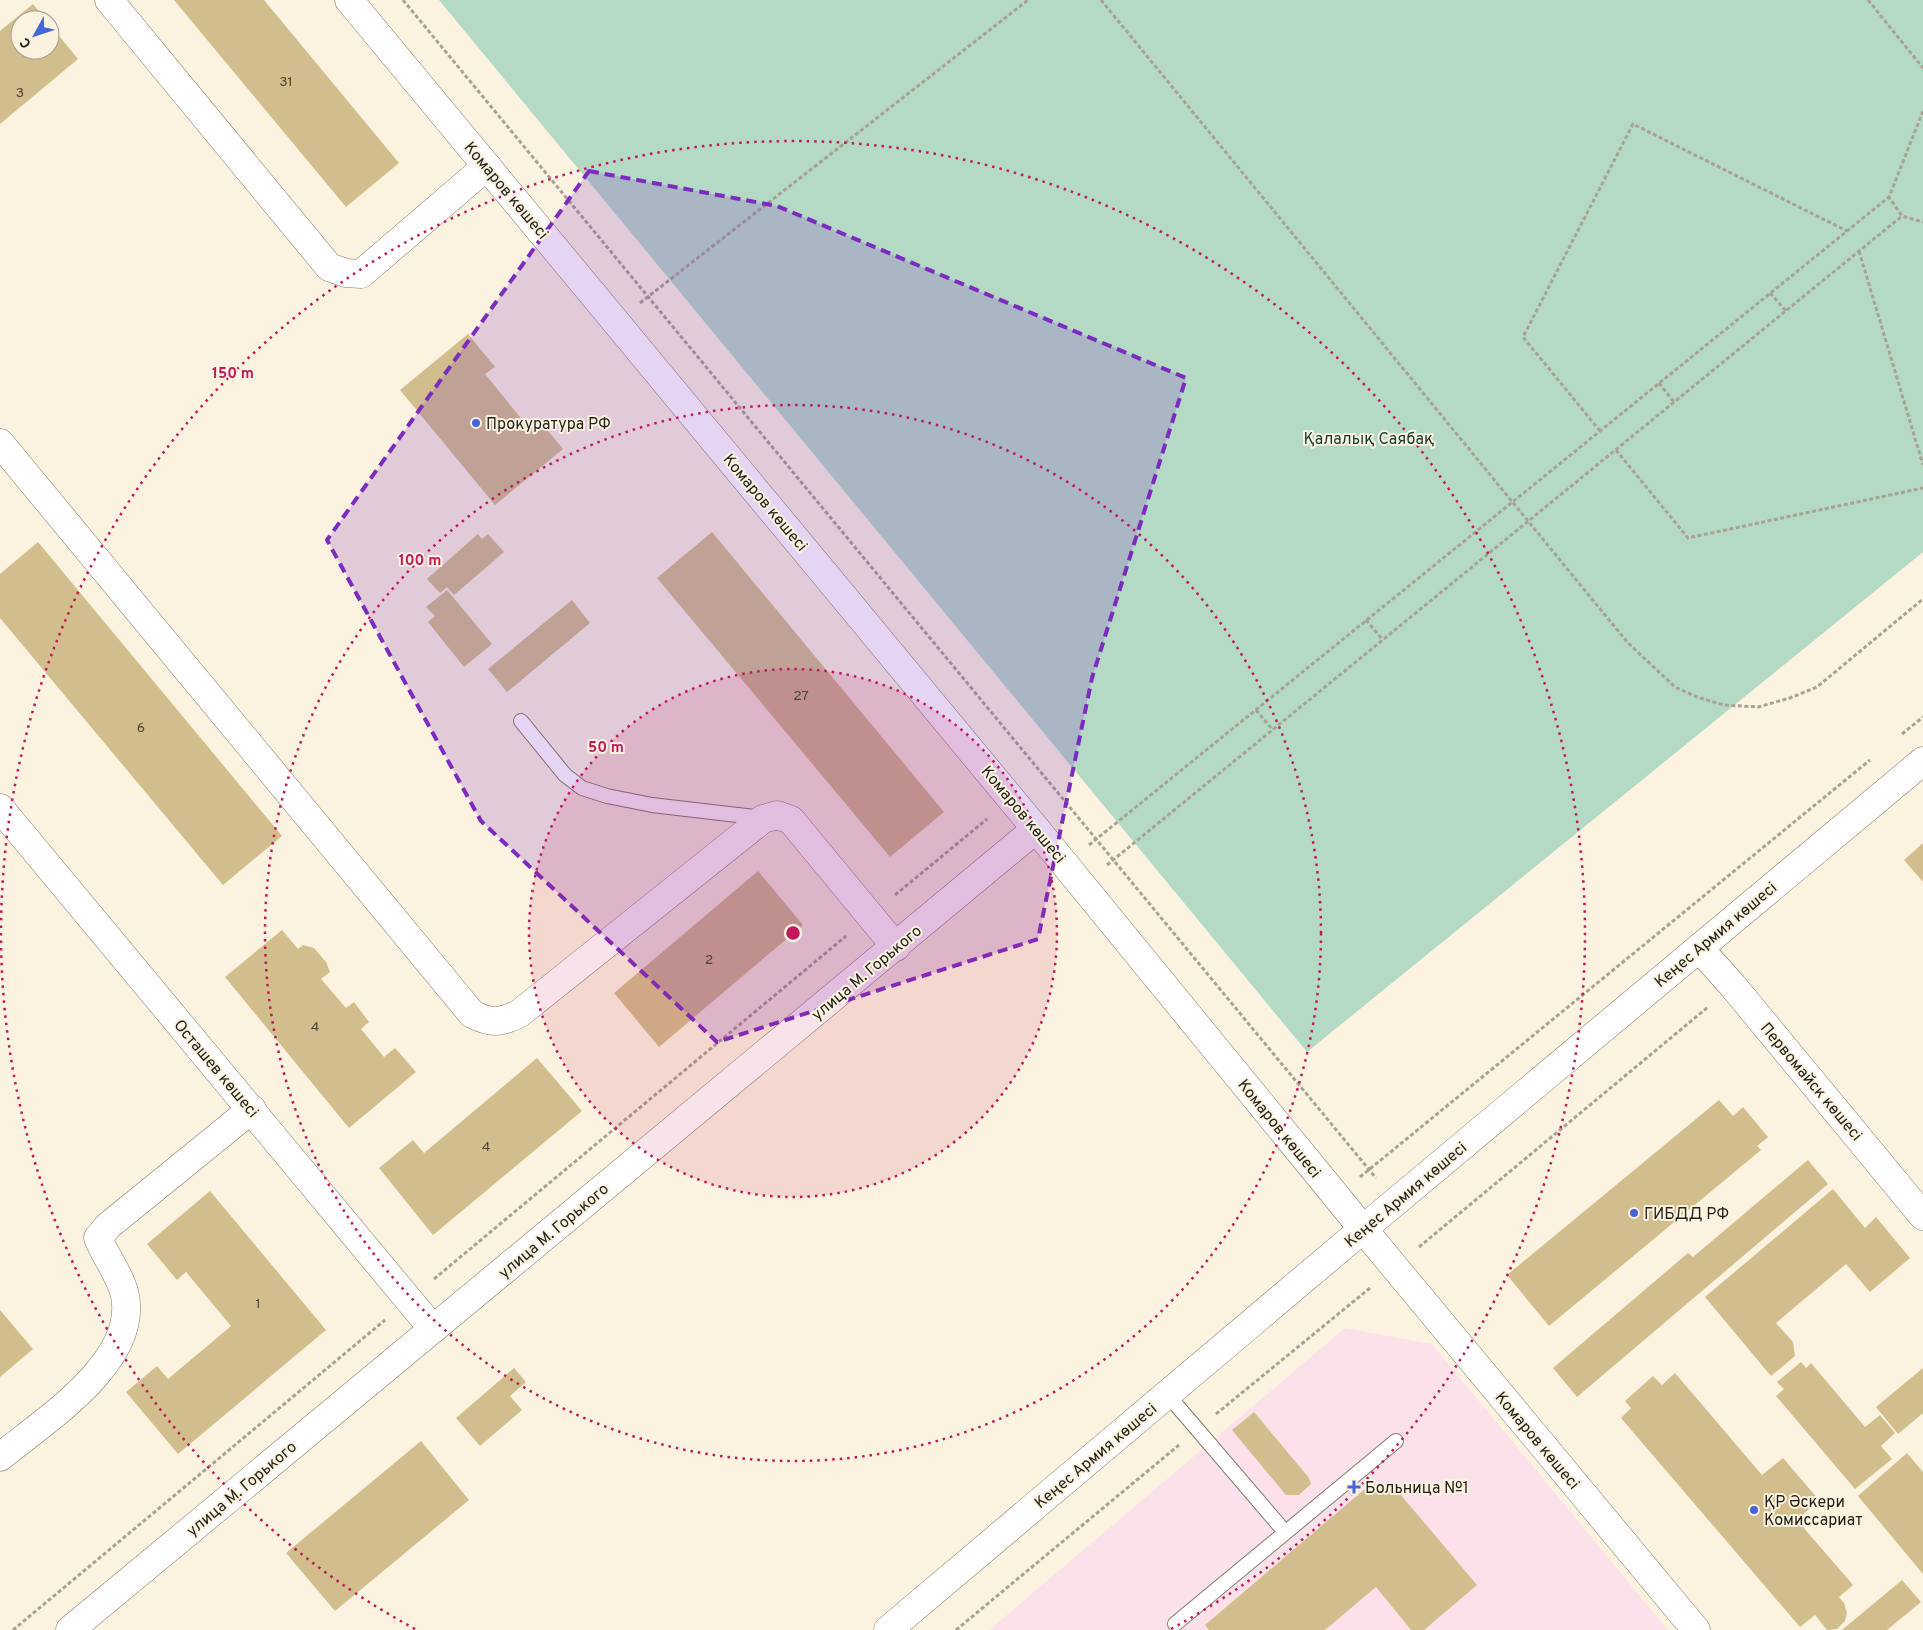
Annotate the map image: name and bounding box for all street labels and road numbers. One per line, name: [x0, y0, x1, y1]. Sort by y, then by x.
street label: Комаров көшесі: [459, 138, 552, 244]
street label: Комаров көшесі: [718, 450, 811, 556]
street label: Комаров көшесі: [976, 762, 1069, 868]
street label: Кеңес Армия көшесі: [1651, 878, 1782, 993]
street label: улица М. Горького: [808, 922, 927, 1026]
street label: Осташев көшесі: [169, 1016, 262, 1122]
street label: Первомайск көшесі: [1755, 1019, 1866, 1146]
street label: Комаров көшесі: [1232, 1076, 1324, 1183]
street label: Кеңес Армия көшесі: [1341, 1138, 1472, 1253]
street label: улица М. Горького: [495, 1180, 614, 1284]
street label: Комаров көшесі: [1490, 1388, 1583, 1494]
street label: Кеңес Армия көшесі: [1031, 1399, 1162, 1514]
street label: улица М. Горького: [183, 1438, 302, 1542]

